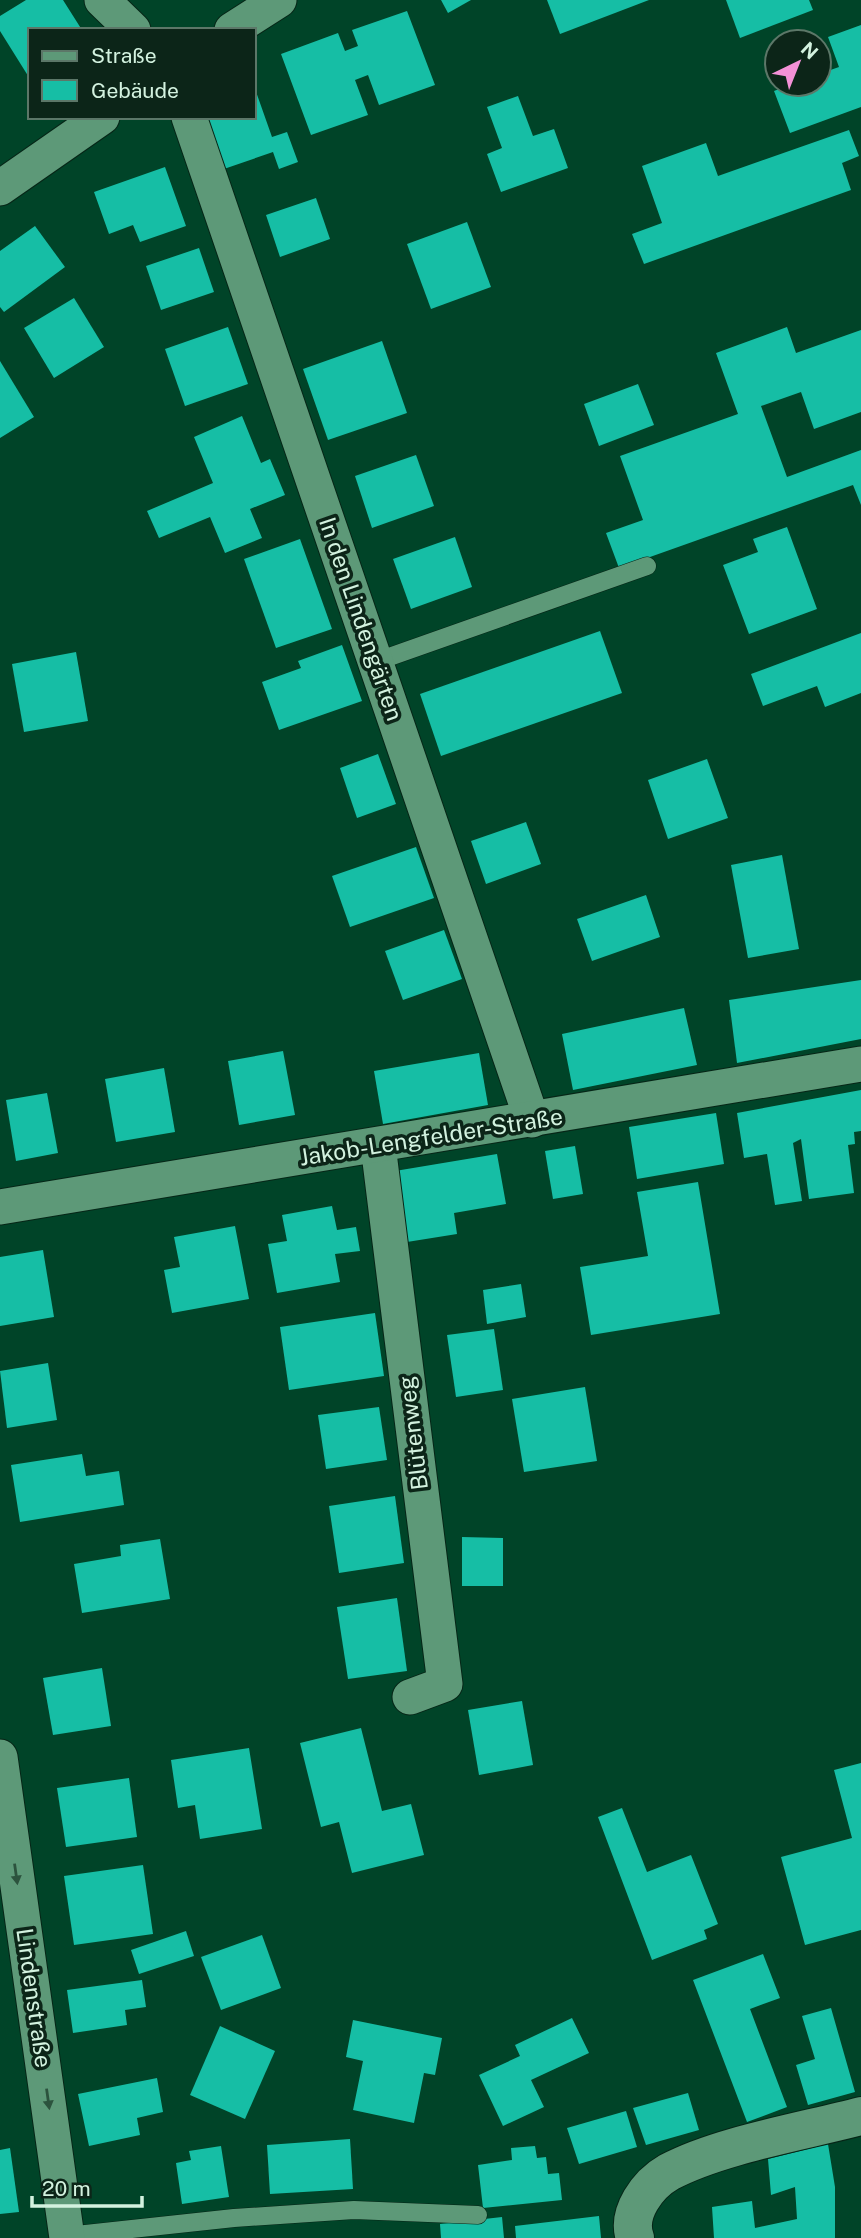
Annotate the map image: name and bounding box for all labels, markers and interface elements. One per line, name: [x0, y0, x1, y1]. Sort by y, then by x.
legend: [28, 28, 256, 119]
north arrow: [763, 28, 833, 98]
text: N: [797, 37, 823, 64]
text: Straße: [91, 43, 157, 68]
text: Gebäude: [91, 78, 179, 103]
street label: In den Lindengärten: [314, 514, 409, 724]
street label: Jakob-Lengfelder-Straße: [297, 1102, 565, 1171]
street label: Blütenweg: [392, 1374, 433, 1492]
one-way arrow: [11, 1863, 22, 1885]
street label: Lindenstraße: [11, 1926, 58, 2069]
one-way arrow: [43, 2088, 54, 2110]
scale bar: [32, 2164, 142, 2208]
text: 20 m: [42, 2176, 91, 2201]

